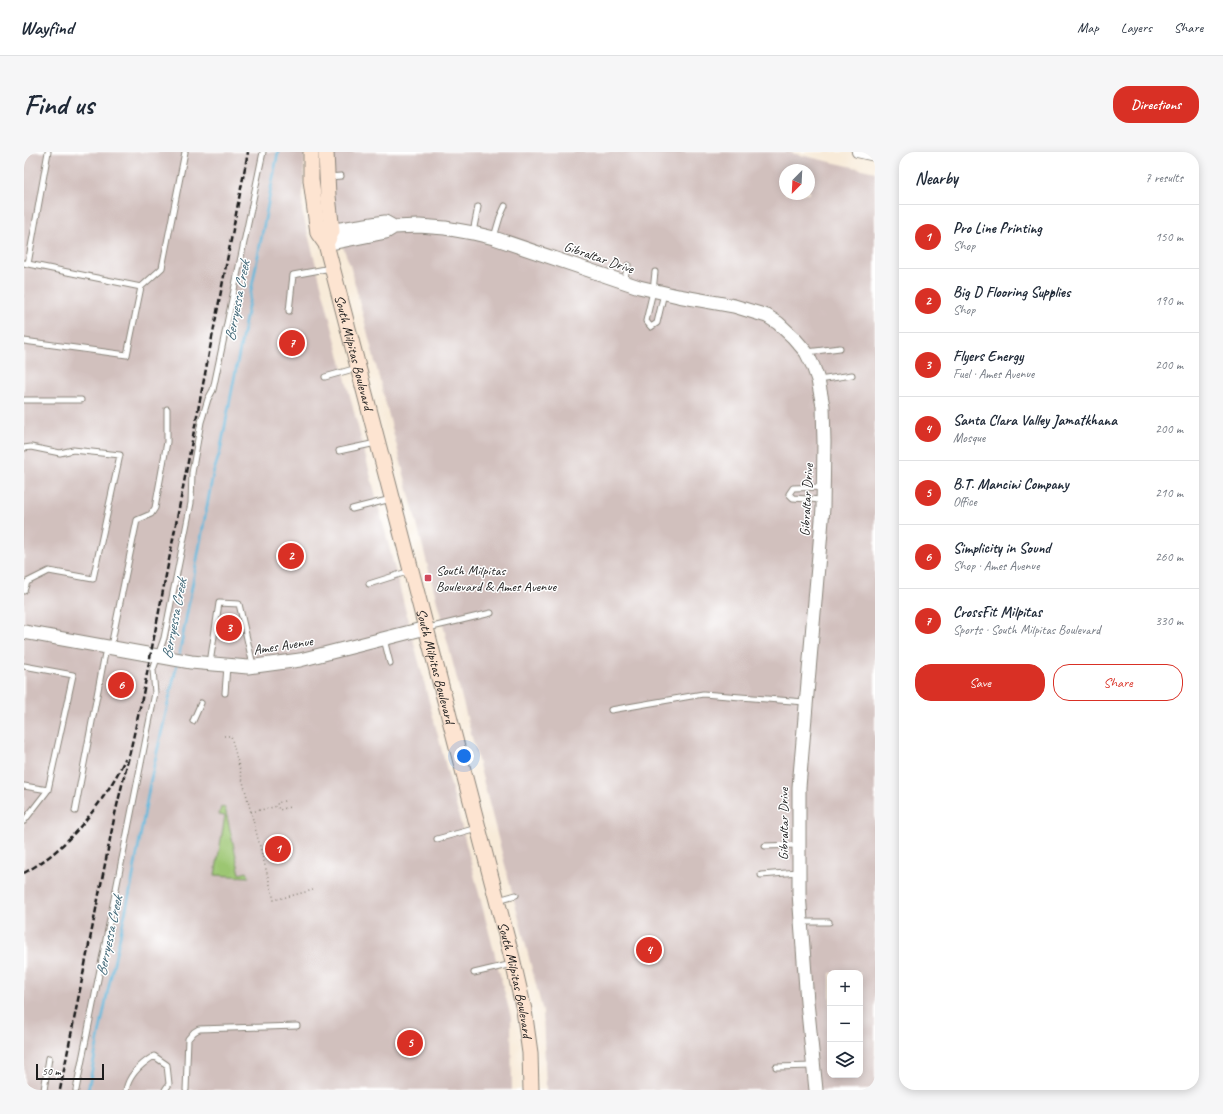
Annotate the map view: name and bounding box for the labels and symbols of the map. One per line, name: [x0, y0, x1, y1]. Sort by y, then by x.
north arrow: [779, 164, 815, 200]
street label: Gibraltar Drive: [562, 238, 637, 278]
water label: Berryessa Creek: [220, 257, 255, 343]
street label: South Milpitas Boulevard: [331, 293, 377, 414]
pin: 7: [279, 328, 305, 358]
street label: Gibraltar Drive: [796, 462, 817, 537]
pin: 2: [278, 541, 304, 571]
place label: South Milpitas Boulevard & Ames Avenue: [436, 562, 558, 595]
marker: South Milpitas Boulevard & Ames Avenue: [423, 573, 433, 583]
water label: Berryessa Creek: [157, 575, 192, 661]
street label: South Milpitas Boulevard: [412, 607, 459, 728]
pin: 3: [216, 613, 242, 643]
street label: Ames Avenue: [252, 632, 315, 659]
pin: 6: [108, 670, 134, 700]
your location: [454, 746, 474, 766]
street label: Gibraltar Drive: [775, 786, 792, 860]
pin: 1: [265, 834, 291, 864]
water label: Berryessa Creek: [92, 892, 128, 978]
street label: South Milpitas Boulevard: [494, 920, 536, 1041]
pin: 4: [636, 935, 662, 965]
pin: 5: [397, 1028, 423, 1058]
scale bar: [36, 1062, 104, 1081]

